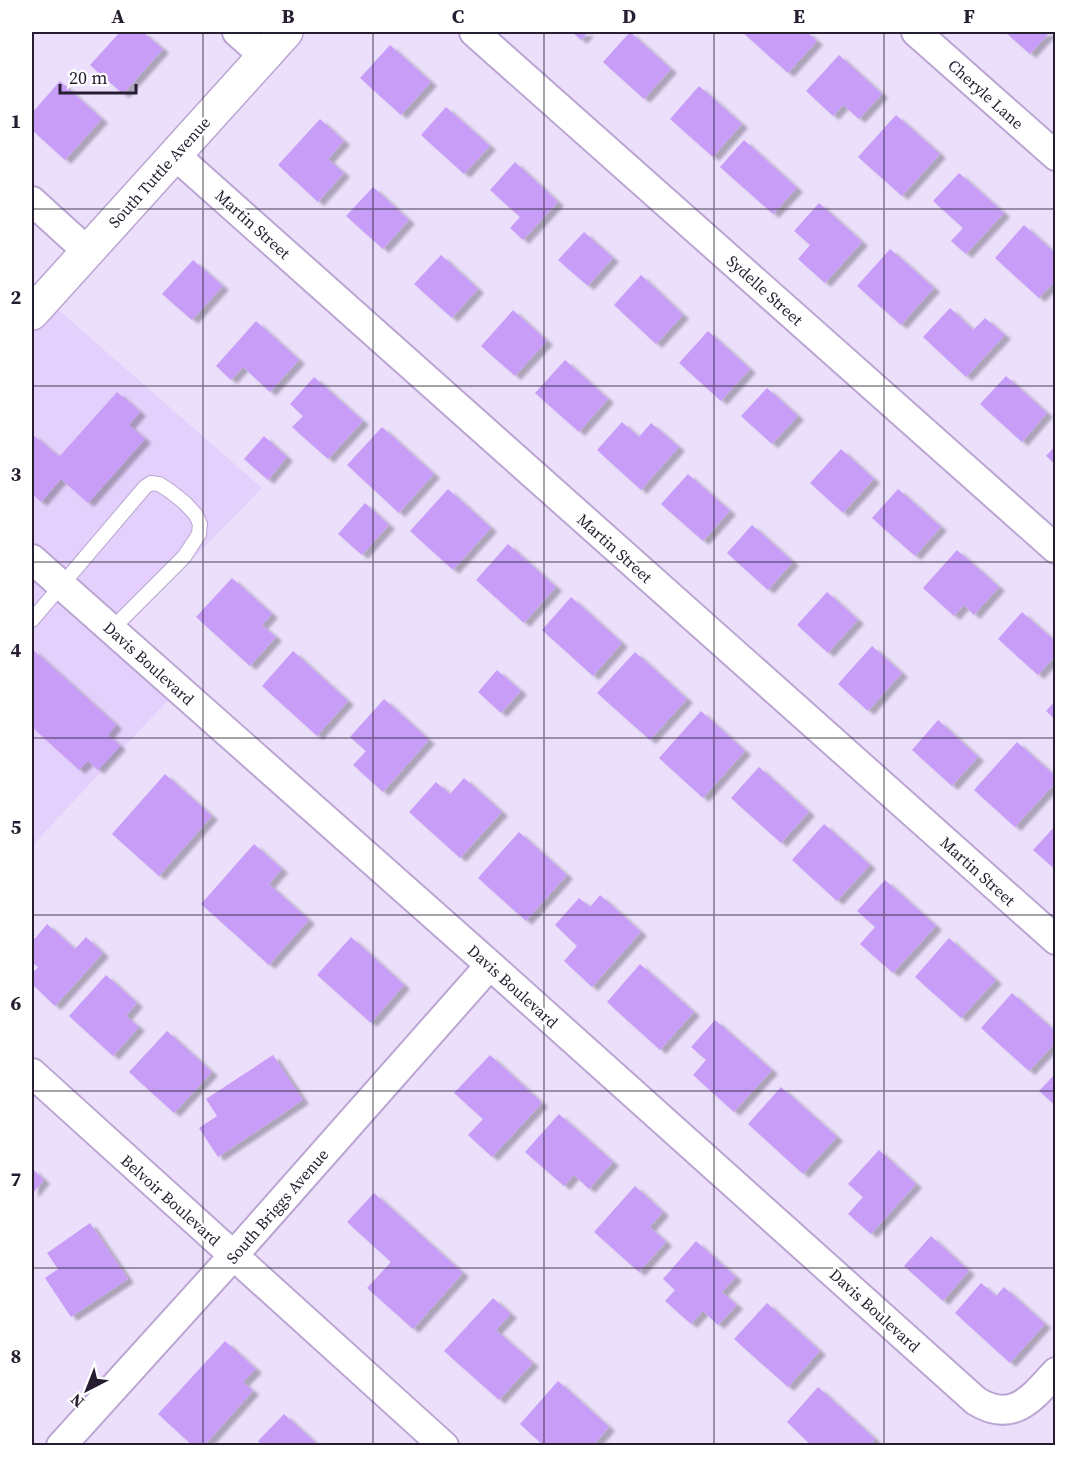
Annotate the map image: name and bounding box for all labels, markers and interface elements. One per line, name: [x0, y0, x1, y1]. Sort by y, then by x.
text: A: [111, 2, 125, 30]
text: B: [281, 2, 295, 30]
text: C: [452, 2, 464, 30]
text: D: [622, 2, 636, 30]
text: E: [793, 2, 805, 30]
text: F: [963, 2, 975, 30]
street label: Cheryle Lane: [943, 54, 1029, 134]
scale bar: [60, 57, 136, 95]
text: 20 m: [69, 65, 107, 90]
text: 1: [11, 107, 21, 135]
street label: South Tuttle Avenue: [103, 112, 215, 232]
street label: Martin Street: [211, 184, 296, 264]
street label: Sydelle Street: [722, 250, 808, 331]
text: 2: [11, 283, 22, 311]
text: 3: [11, 460, 22, 488]
street label: Martin Street: [573, 508, 658, 588]
street label: Davis Boulevard: [99, 616, 199, 710]
text: 4: [11, 636, 22, 664]
text: 5: [11, 813, 22, 841]
street label: Martin Street: [936, 831, 1021, 911]
street label: Davis Boulevard: [463, 939, 563, 1033]
text: 6: [11, 989, 22, 1017]
street label: South Briggs Avenue: [221, 1144, 333, 1268]
street label: Belvoir Boulevard: [117, 1149, 225, 1251]
text: 7: [11, 1165, 22, 1193]
street label: Davis Boulevard: [825, 1263, 925, 1357]
text: 8: [11, 1342, 21, 1370]
north arrow: [57, 1360, 117, 1420]
text: N: [65, 1389, 89, 1413]

